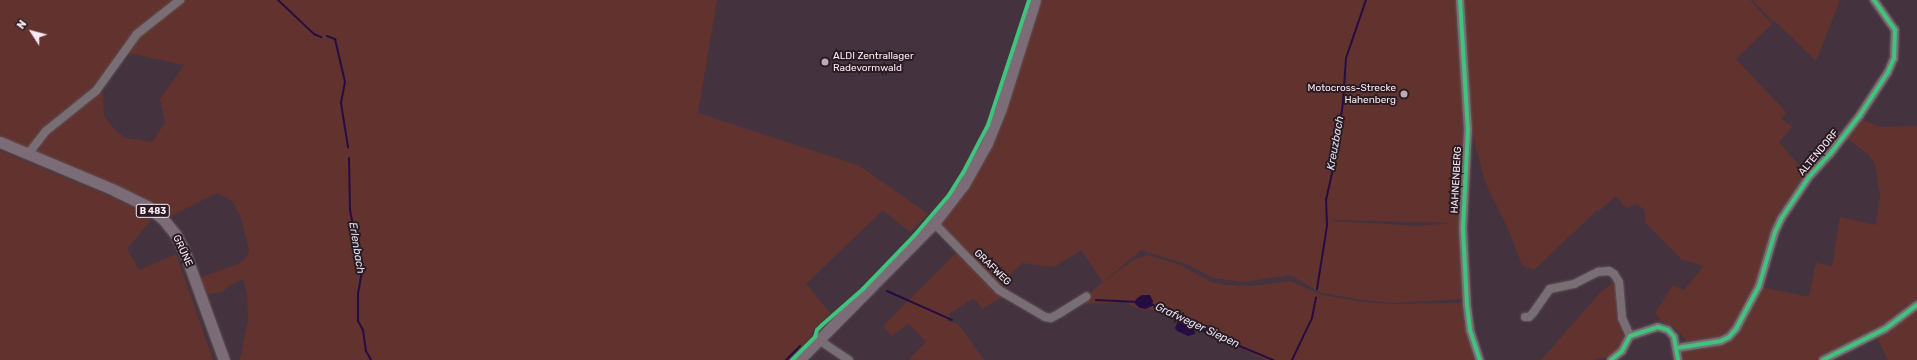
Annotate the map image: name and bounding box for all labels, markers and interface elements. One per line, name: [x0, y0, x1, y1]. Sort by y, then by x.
north arrow: [12, 12, 52, 52]
text: N: [14, 18, 29, 32]
place label: ALDI Zentrallager Radevormwald: [833, 50, 914, 74]
marker: ALDI Zentrallager Radevormwald: [820, 57, 830, 67]
place label: Motocross-Strecke Hahenberg: [1308, 82, 1396, 106]
marker: Motocross-Strecke Hahenberg: [1399, 89, 1409, 99]
water label: Kreuzbach: [1325, 115, 1347, 171]
street label: ALTENDORF: [1796, 128, 1842, 178]
street label: HAHNENBERG: [1449, 146, 1465, 214]
road number: B 483: [135, 204, 171, 218]
water label: Erlenbach: [345, 221, 367, 275]
street label: GRÜNE: [170, 233, 194, 269]
street label: GRAFWEG: [971, 247, 1013, 289]
water label: Grafweger Siepen: [1153, 301, 1241, 351]

